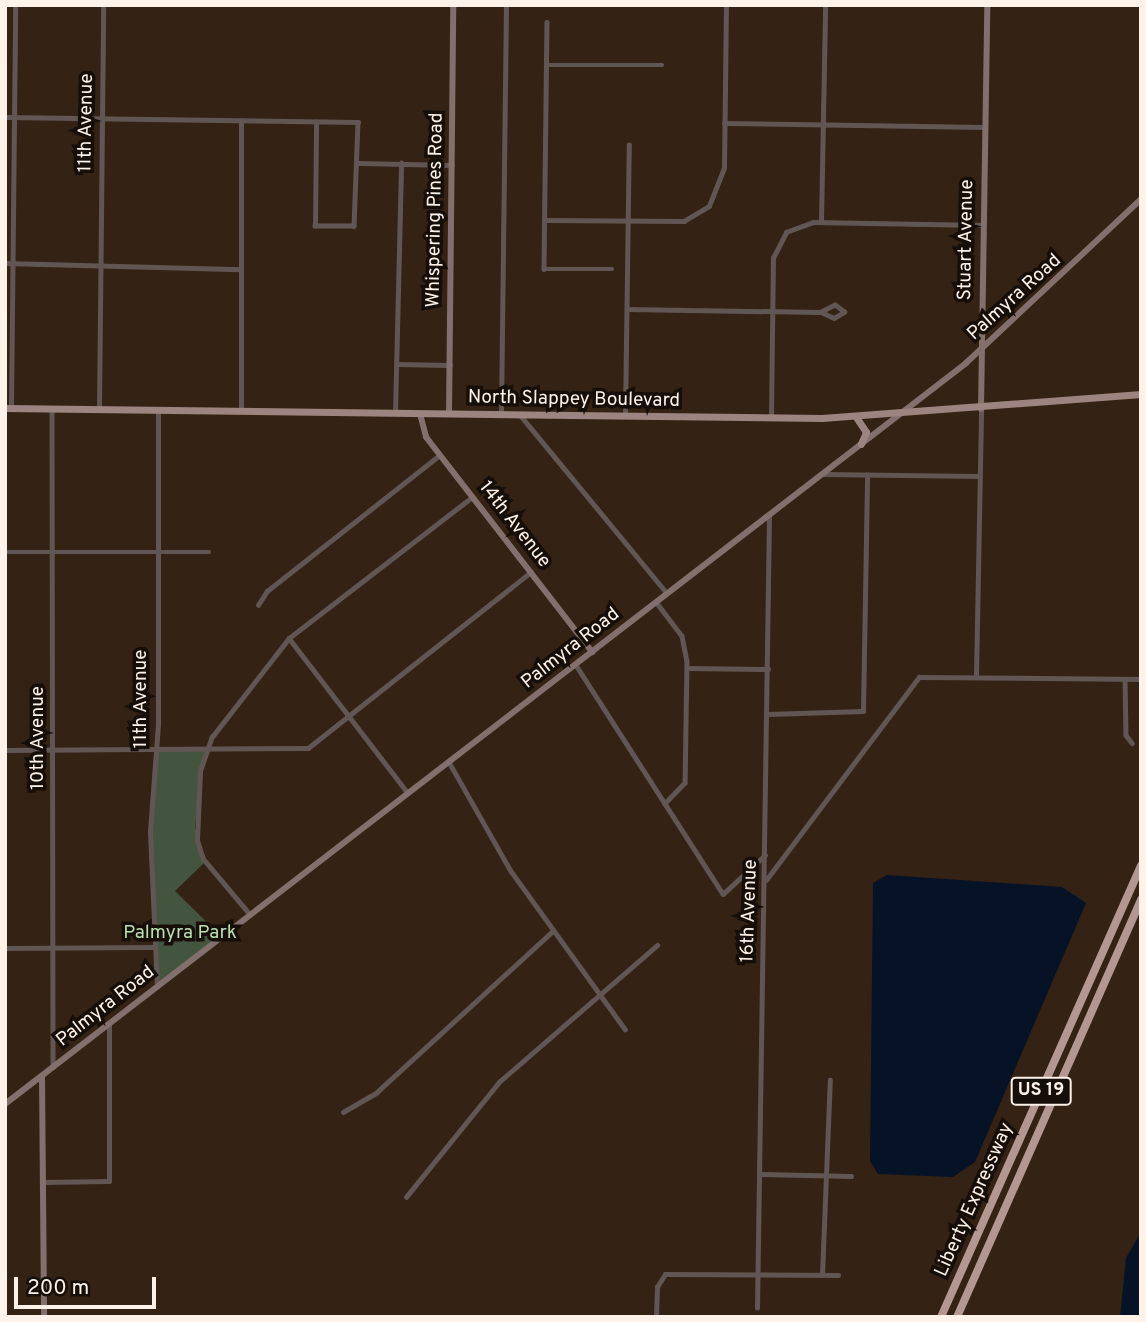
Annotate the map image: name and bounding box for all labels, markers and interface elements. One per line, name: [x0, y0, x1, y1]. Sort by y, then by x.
street label: 11th Avenue: [75, 73, 99, 173]
street label: Whispering Pines Road: [423, 112, 449, 308]
street label: Stuart Avenue: [955, 179, 979, 301]
street label: Palmyra Road: [963, 250, 1067, 346]
street label: North Slappey Boulevard: [468, 387, 680, 413]
street label: 14th Avenue: [473, 477, 555, 573]
street label: Palmyra Road: [517, 604, 625, 694]
street label: 11th Avenue: [131, 649, 153, 749]
street label: 10th Avenue: [28, 686, 50, 790]
street label: 16th Avenue: [737, 859, 763, 963]
park label: Palmyra Park: [123, 923, 237, 945]
street label: Palmyra Road: [52, 962, 160, 1052]
road number: US 19: [1010, 1076, 1072, 1106]
street label: Liberty Expressway: [931, 1120, 1019, 1280]
scale bar: [18, 1262, 159, 1306]
text: 200 m: [27, 1275, 89, 1302]

